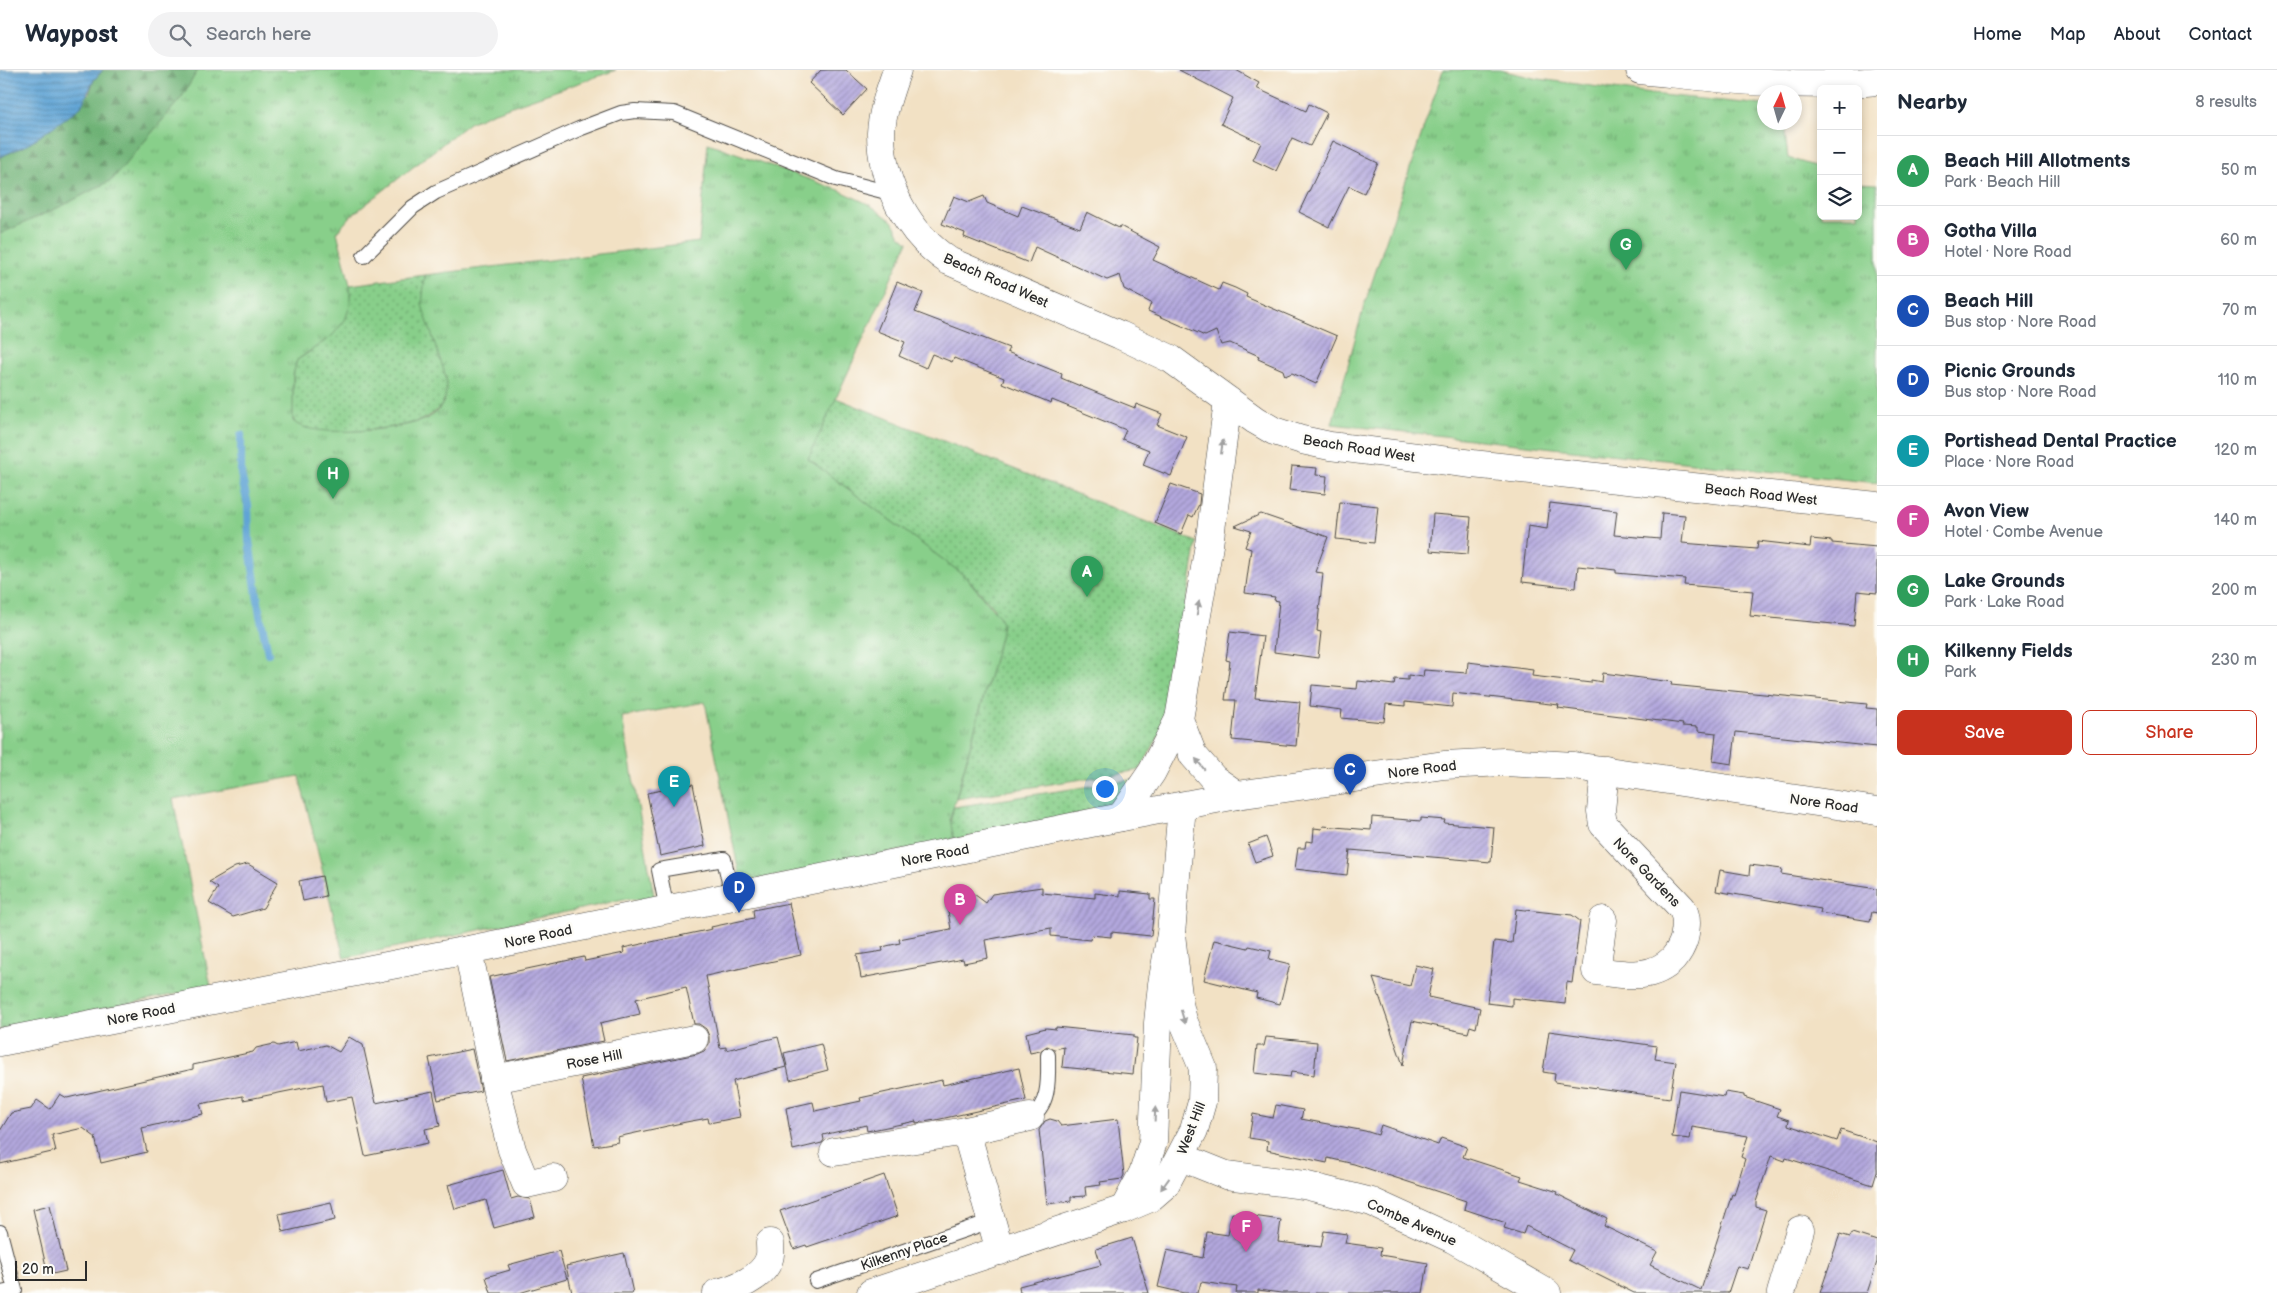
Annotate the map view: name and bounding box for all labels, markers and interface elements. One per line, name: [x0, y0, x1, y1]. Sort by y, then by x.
search box: [148, 12, 498, 57]
text: Waypost: [25, 20, 118, 49]
icon: search: [166, 21, 194, 49]
text: Search here: [206, 23, 311, 46]
text: Home: [1973, 24, 2022, 45]
text: Map: [2050, 24, 2086, 45]
text: About: [2114, 24, 2161, 45]
text: Contact: [2189, 24, 2252, 45]
north arrow: [1757, 85, 1802, 130]
map controls: [1817, 85, 1862, 220]
button: +: [1817, 85, 1862, 130]
text: Nearby: [1897, 90, 1967, 115]
text: 8 results: [2195, 93, 2257, 112]
button: −: [1817, 130, 1862, 175]
text: Beach Hill Allotments: [1944, 150, 2130, 173]
text: A: [1908, 161, 1918, 180]
text: 50 m: [2221, 161, 2257, 180]
text: Park · Beach Hill: [1944, 173, 2060, 192]
button: layers: [1817, 175, 1862, 220]
text: Gotha Villa: [1944, 220, 2037, 243]
pin: G: [1610, 229, 1642, 270]
text: B: [1907, 231, 1919, 250]
text: 60 m: [2220, 231, 2257, 250]
text: Hotel · Nore Road: [1944, 243, 2072, 262]
street label: Beach Road West: [941, 250, 1052, 312]
text: Beach Hill: [1944, 290, 2033, 313]
text: C: [1907, 301, 1919, 320]
text: 70 m: [2222, 301, 2257, 320]
text: Bus stop · Nore Road: [1944, 313, 2096, 332]
text: Picnic Grounds: [1944, 360, 2075, 383]
text: D: [1907, 371, 1919, 390]
text: 110 m: [2218, 371, 2257, 390]
text: Bus stop · Nore Road: [1944, 383, 2096, 402]
text: Portishead Dental Practice: [1944, 430, 2177, 453]
street label: Beach Road West: [1302, 431, 1417, 466]
one-way arrow: [1218, 439, 1226, 455]
text: E: [1908, 441, 1918, 460]
text: 120 m: [2214, 441, 2257, 460]
text: Place · Nore Road: [1944, 453, 2074, 472]
pin: H: [317, 458, 349, 499]
street label: Beach Road West: [1704, 480, 1819, 509]
text: Avon View: [1944, 500, 2029, 523]
text: F: [1908, 511, 1918, 530]
text: 140 m: [2214, 511, 2257, 530]
text: Hotel · Combe Avenue: [1944, 523, 2103, 542]
pin: A: [1071, 556, 1103, 597]
text: Lake Grounds: [1944, 570, 2065, 593]
text: G: [1907, 581, 1919, 600]
text: 200 m: [2211, 581, 2257, 600]
text: Park · Lake Road: [1944, 593, 2064, 612]
one-way arrow: [1195, 600, 1203, 616]
text: Kilkenny Fields: [1944, 640, 2073, 663]
text: H: [1907, 651, 1919, 670]
text: 230 m: [2211, 651, 2257, 670]
text: Park: [1944, 663, 1976, 682]
button: Save: [1897, 710, 2072, 755]
button: Share: [2082, 710, 2257, 755]
pin: C: [1334, 754, 1366, 795]
one-way arrow: [1195, 757, 1206, 770]
street label: Nore Road: [1387, 757, 1457, 782]
pin: E: [658, 766, 690, 807]
your location: [1092, 776, 1118, 802]
street label: Nore Road: [1788, 790, 1859, 817]
street label: Nore Gardens: [1609, 834, 1684, 911]
street label: Nore Road: [900, 841, 971, 870]
pin: D: [723, 872, 755, 913]
pin: B: [944, 884, 976, 925]
street label: Nore Road: [502, 921, 574, 952]
street label: Nore Road: [106, 1000, 177, 1029]
one-way arrow: [1179, 1009, 1187, 1024]
street label: Rose Hill: [565, 1046, 624, 1073]
street label: West Hill: [1174, 1099, 1209, 1157]
one-way arrow: [1152, 1106, 1160, 1122]
one-way arrow: [1160, 1177, 1171, 1190]
street label: Combe Avenue: [1364, 1195, 1459, 1250]
pin: F: [1230, 1211, 1262, 1252]
street label: Kilkenny Place: [858, 1229, 950, 1274]
scale bar: [15, 1258, 88, 1281]
text: 20 m: [22, 1261, 54, 1278]

